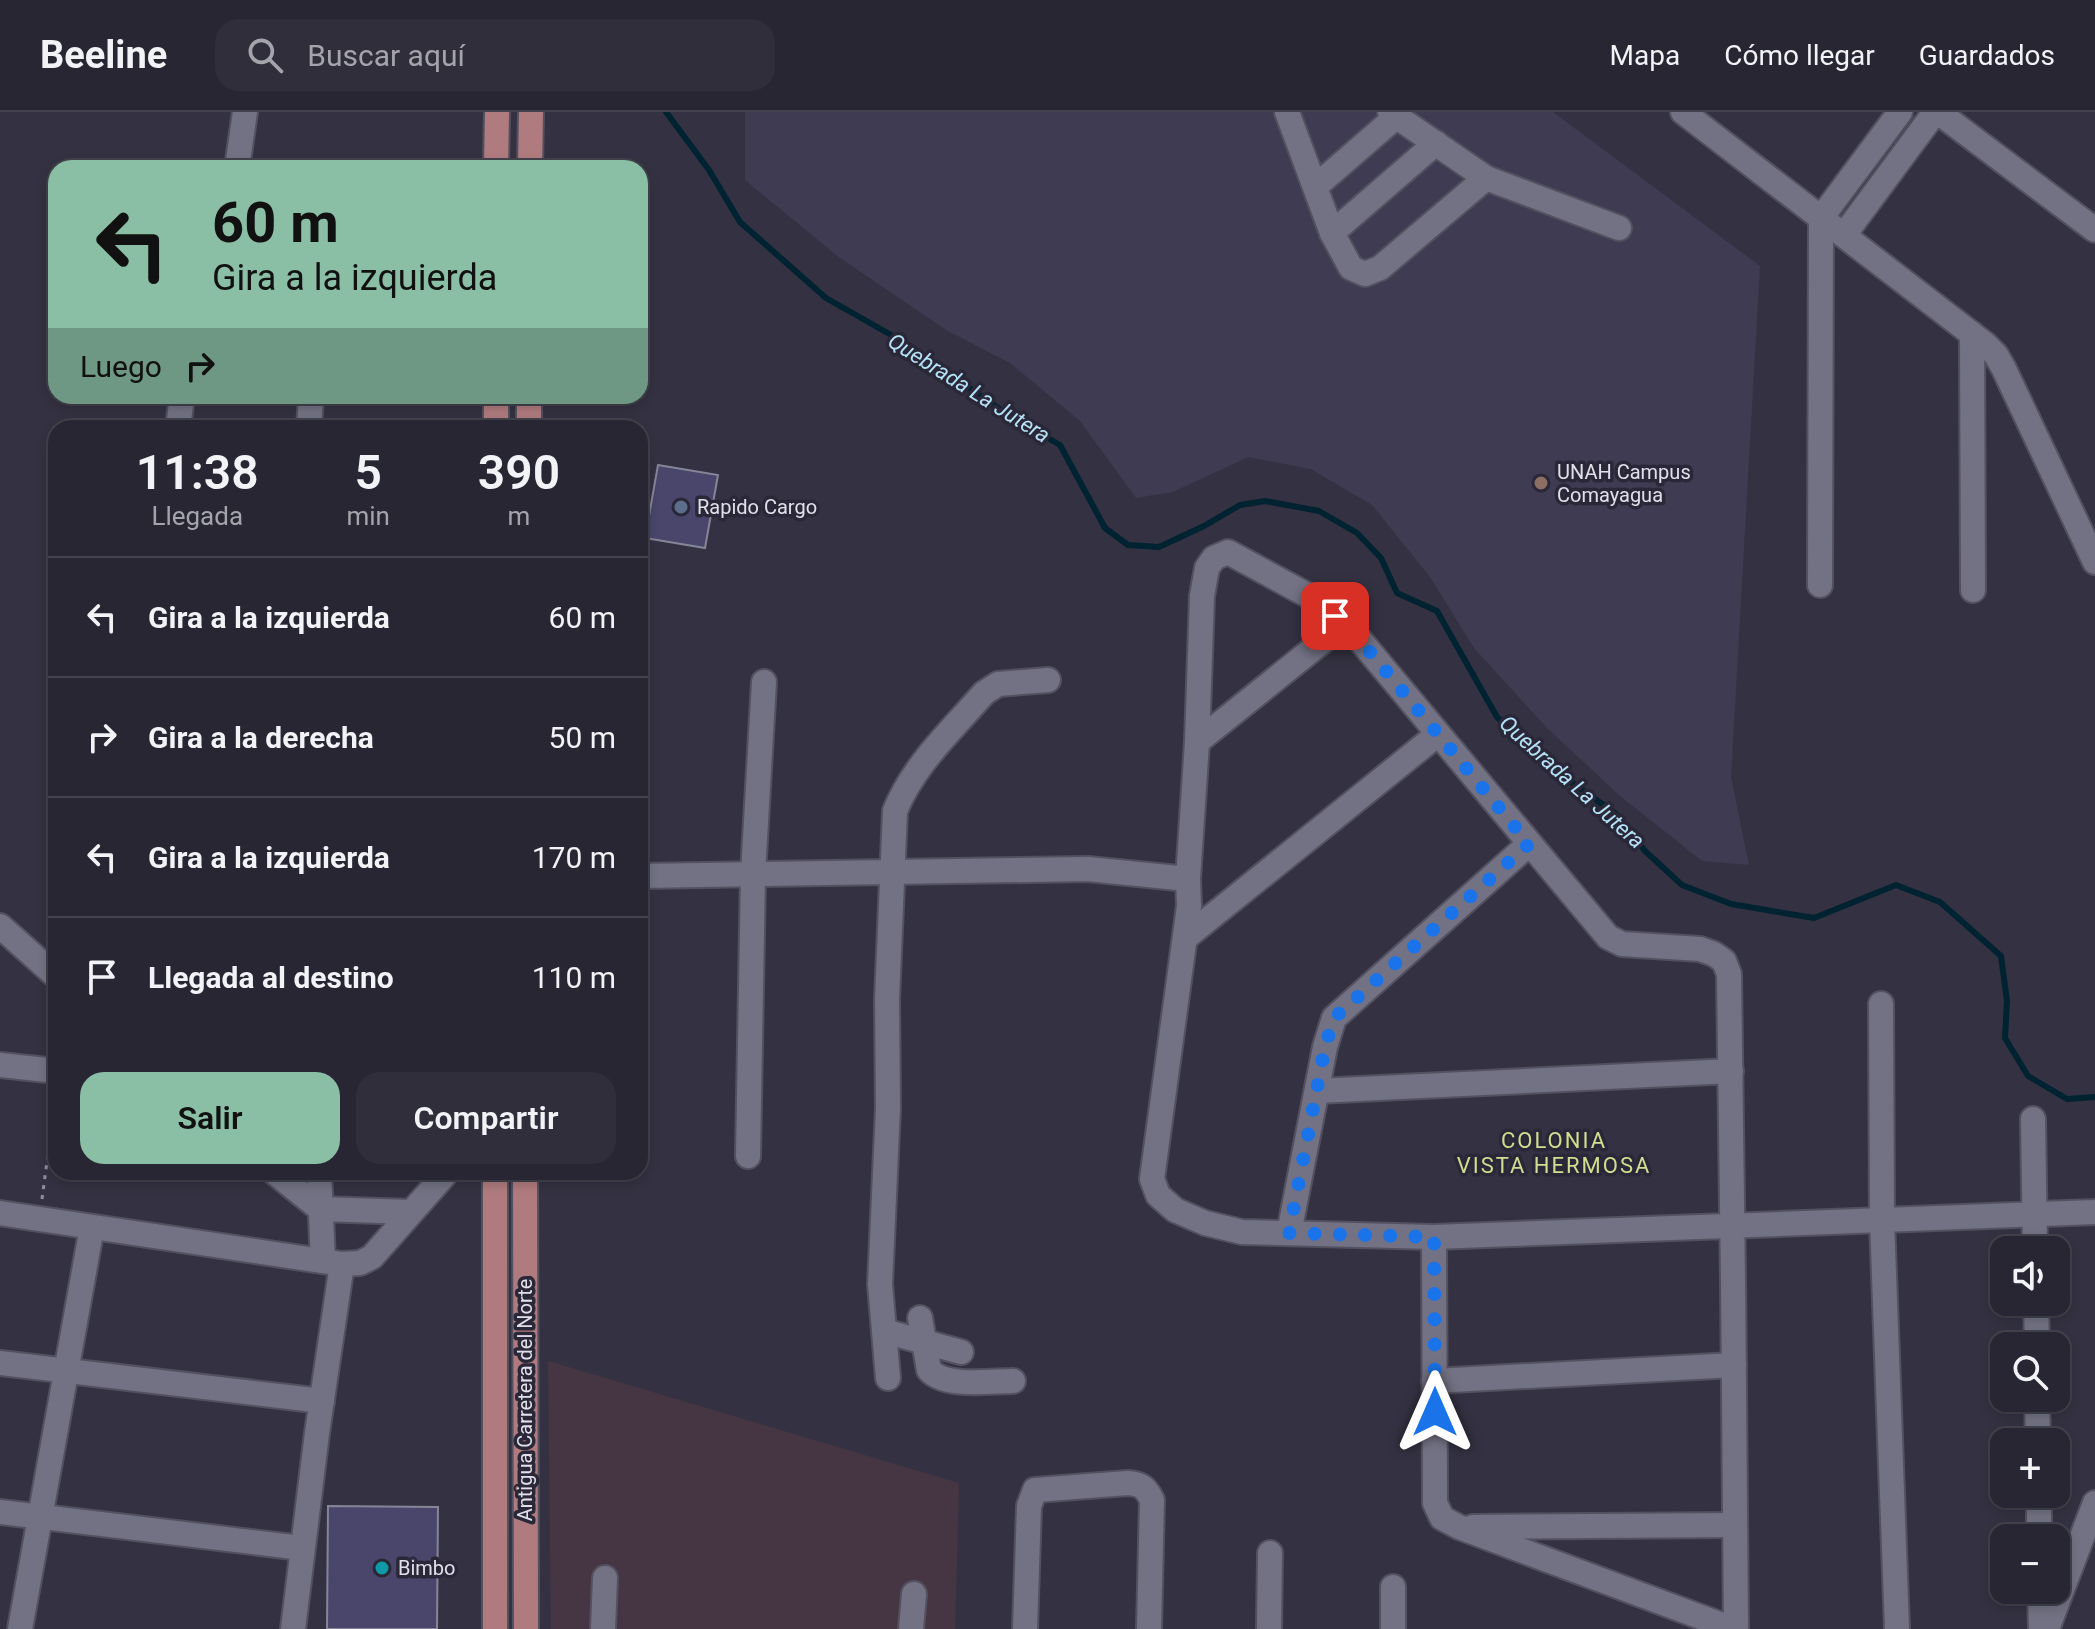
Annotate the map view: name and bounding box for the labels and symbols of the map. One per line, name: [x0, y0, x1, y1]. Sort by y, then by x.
water label: Quebrada La Jutera: [884, 328, 1054, 448]
place label: UNAH Campus Comayagua: [1557, 460, 1691, 507]
marker: UNAH Campus Comayagua: [1532, 474, 1550, 492]
place label: Rapido Cargo: [697, 495, 817, 519]
marker: Rapido Cargo: [672, 498, 690, 516]
pin: [1301, 582, 1369, 650]
water label: Quebrada La Jutera: [1495, 710, 1649, 854]
district label: COLONIA VISTA HERMOSA: [1457, 1128, 1651, 1178]
street label: Antigua Carretera del Norte: [513, 1279, 537, 1521]
position arrow: [1393, 1370, 1477, 1454]
place label: Bimbo: [398, 1556, 456, 1580]
marker: Bimbo: [373, 1559, 391, 1577]

